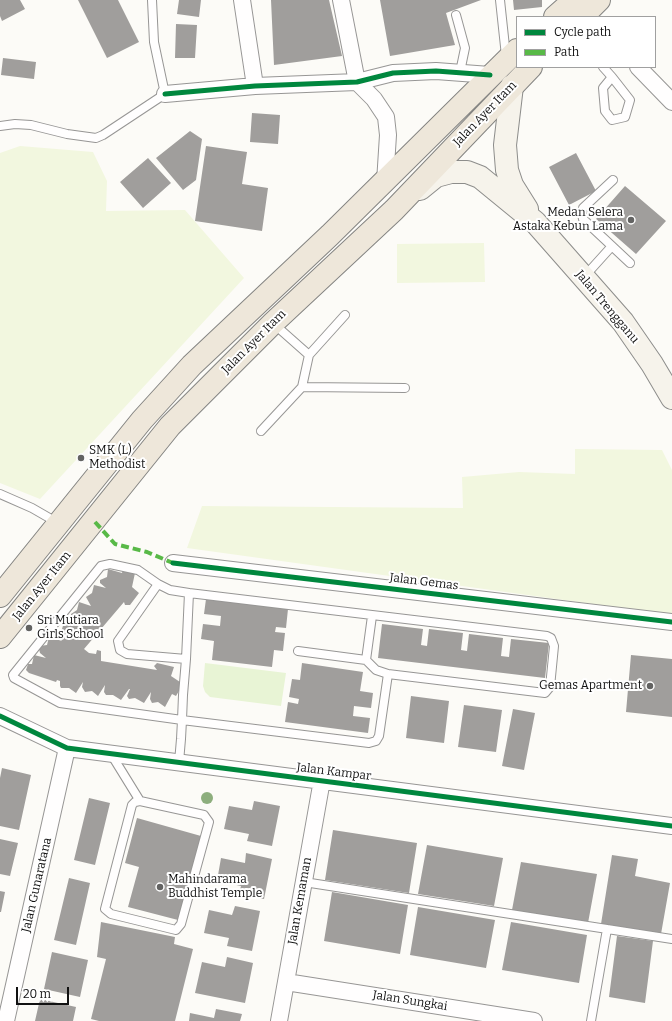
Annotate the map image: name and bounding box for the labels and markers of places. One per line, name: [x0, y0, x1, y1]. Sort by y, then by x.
place label: Medan Selera Astaka Kebun Lama: [513, 206, 623, 234]
marker: Medan Selera Astaka Kebun Lama: [626, 215, 636, 225]
place label: SMK (L) Methodist: [89, 444, 145, 472]
marker: SMK (L) Methodist: [76, 453, 86, 463]
place label: Sri Mutiara Girls School: [37, 614, 104, 642]
marker: Sri Mutiara Girls School: [24, 623, 34, 633]
place label: Gemas Apartment: [539, 679, 642, 693]
marker: Gemas Apartment: [645, 681, 655, 691]
place label: Mahindarama Buddhist Temple: [168, 873, 262, 901]
marker: Mahindarama Buddhist Temple: [155, 882, 165, 892]

